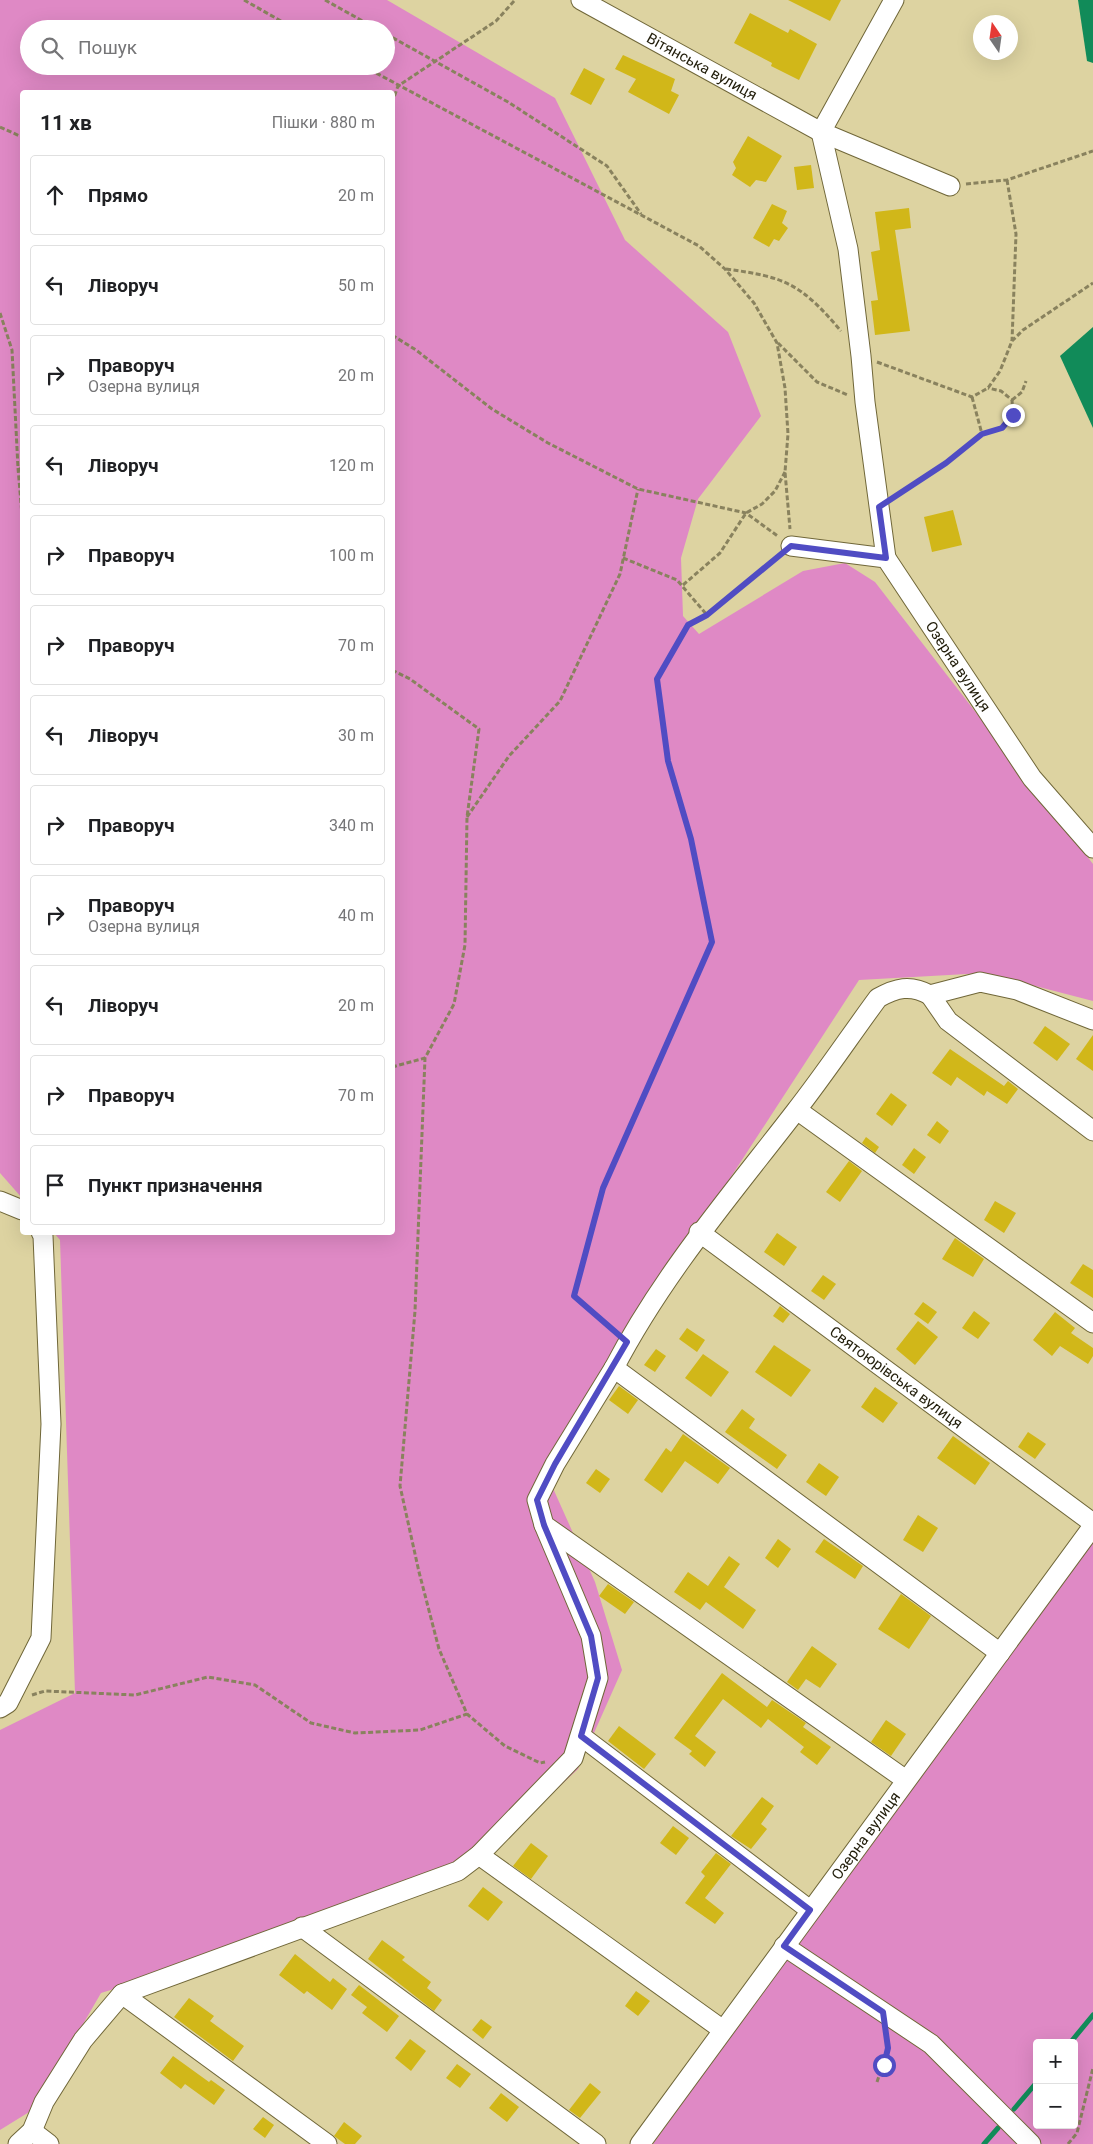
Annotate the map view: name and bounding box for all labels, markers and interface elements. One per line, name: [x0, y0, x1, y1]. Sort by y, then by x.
north arrow: [973, 15, 1018, 60]
search box: [20, 20, 395, 75]
street label: Вітянська вулиця: [644, 29, 760, 104]
icon: search: [38, 34, 66, 62]
text: Пошук: [78, 36, 137, 59]
text: 11 хв: [40, 111, 92, 135]
text: Пішки · 880 m: [272, 113, 375, 132]
icon: ahead: [41, 181, 69, 209]
text: Прямо: [88, 184, 148, 207]
text: 20 m: [338, 186, 374, 205]
icon: left: [41, 271, 69, 299]
text: Ліворуч: [88, 274, 159, 297]
text: 50 m: [338, 276, 374, 295]
text: Праворуч: [88, 354, 174, 377]
icon: right: [41, 361, 69, 389]
text: 20 m: [338, 366, 374, 385]
text: Озерна вулиця: [88, 377, 200, 396]
route end: [1002, 404, 1025, 427]
icon: left: [41, 451, 69, 479]
text: Ліворуч: [88, 454, 159, 477]
text: 120 m: [329, 456, 374, 475]
icon: right: [41, 541, 69, 569]
text: Праворуч: [88, 544, 174, 567]
text: 100 m: [329, 546, 374, 565]
street label: Озерна вулиця: [922, 618, 994, 715]
icon: right: [41, 631, 69, 659]
text: Праворуч: [88, 634, 174, 657]
text: 70 m: [338, 636, 374, 655]
icon: left: [41, 721, 69, 749]
text: Ліворуч: [88, 724, 159, 747]
text: 30 m: [338, 726, 374, 745]
icon: right: [41, 811, 69, 839]
text: Праворуч: [88, 814, 174, 837]
text: 340 m: [329, 816, 374, 835]
text: Праворуч: [88, 894, 174, 917]
icon: right: [41, 901, 69, 929]
text: 40 m: [338, 906, 374, 925]
text: Озерна вулиця: [88, 917, 200, 936]
icon: left: [41, 991, 69, 1019]
text: Ліворуч: [88, 994, 159, 1017]
text: 20 m: [338, 996, 374, 1015]
icon: right: [41, 1081, 69, 1109]
text: Праворуч: [88, 1084, 174, 1107]
text: 70 m: [338, 1086, 374, 1105]
icon: arrive: [41, 1171, 69, 1199]
text: Пункт призначення: [88, 1174, 263, 1197]
street label: Святоюрівська вулиця: [826, 1323, 966, 1433]
street label: Озерна вулиця: [828, 1788, 904, 1883]
map controls: [1033, 2039, 1078, 2129]
button: +: [1033, 2039, 1078, 2084]
route start: [873, 2054, 896, 2077]
button: −: [1033, 2084, 1078, 2129]

